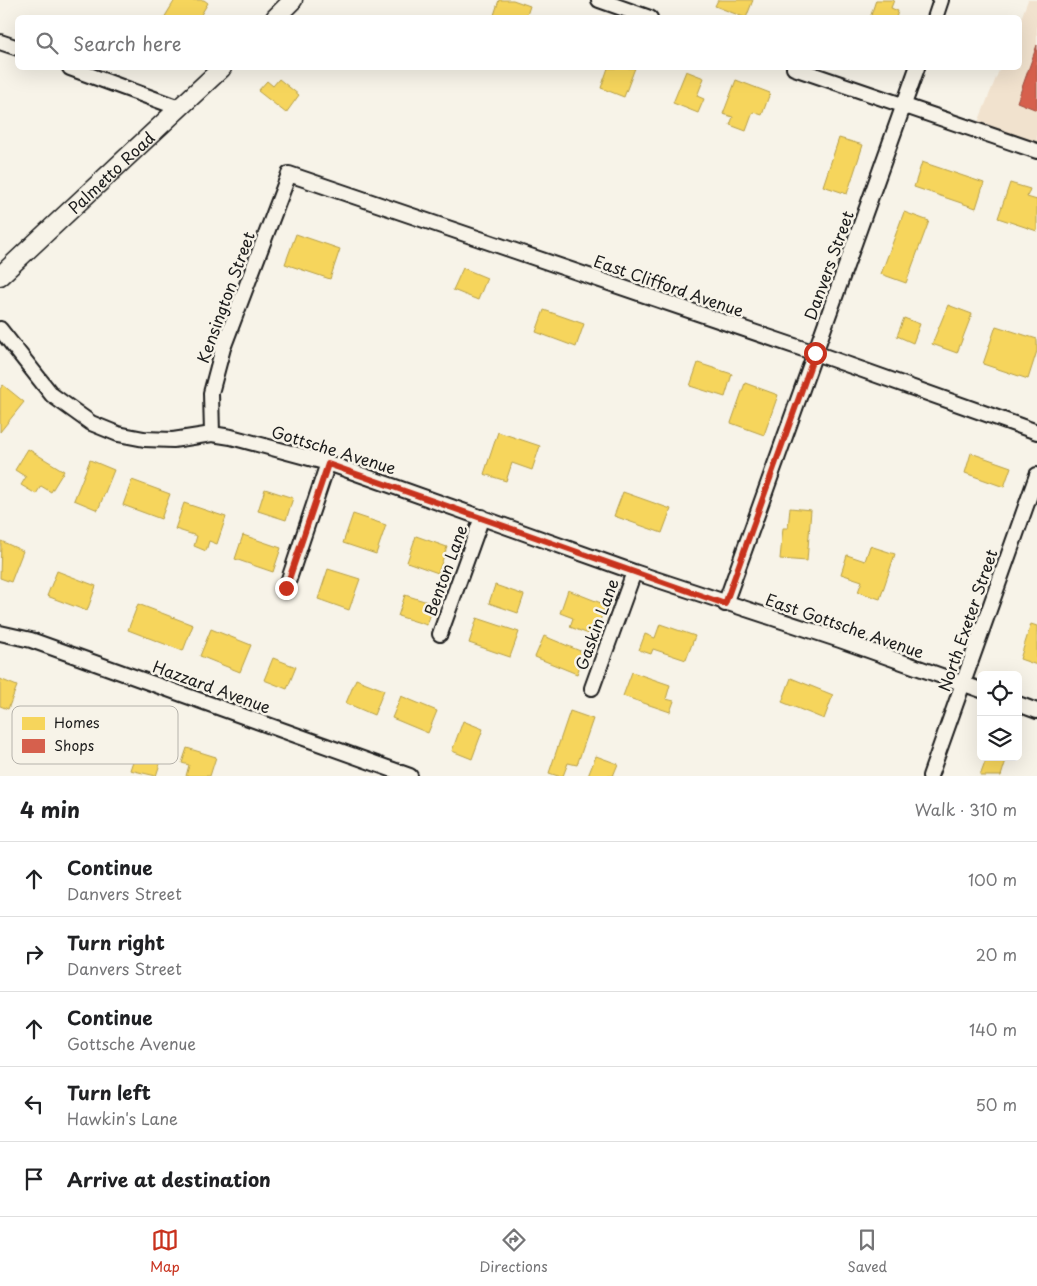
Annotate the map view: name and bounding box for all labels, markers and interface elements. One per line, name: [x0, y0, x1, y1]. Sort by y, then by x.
search box: [15, 15, 1022, 70]
icon: search: [33, 29, 61, 57]
text: Search here: [73, 29, 182, 57]
street label: Palmetto Road: [62, 125, 160, 219]
street label: Danvers Street: [797, 207, 859, 323]
street label: Kensington Street: [190, 227, 260, 366]
street label: East Clifford Avenue: [591, 248, 747, 322]
route start: [804, 342, 827, 365]
street label: Gottsche Avenue: [269, 419, 399, 479]
street label: Benton Lane: [417, 521, 473, 619]
street label: North Exeter Street: [931, 545, 1003, 694]
street label: Gaskin Lane: [568, 575, 624, 673]
route end: [275, 577, 298, 600]
street label: East Gottsche Avenue: [763, 587, 928, 663]
street label: Hazzard Avenue: [150, 654, 274, 718]
map controls: [977, 671, 1022, 761]
button: locate: [977, 671, 1022, 716]
legend: [12, 706, 178, 764]
text: Homes: [54, 712, 100, 733]
button: layers: [977, 716, 1022, 761]
text: Shops: [54, 735, 94, 756]
text: 4 min: [20, 793, 80, 825]
text: Walk · 310 m: [915, 797, 1017, 821]
text: Continue: [67, 853, 153, 881]
icon: ahead: [20, 865, 48, 893]
text: 100 m: [968, 867, 1017, 891]
text: Danvers Street: [67, 881, 182, 905]
text: Turn right: [67, 928, 165, 956]
icon: right: [20, 940, 48, 968]
text: 20 m: [976, 942, 1017, 966]
text: Danvers Street: [67, 956, 182, 980]
text: Continue: [67, 1003, 153, 1031]
icon: ahead: [20, 1015, 48, 1043]
text: 140 m: [969, 1017, 1017, 1041]
text: Gottsche Avenue: [67, 1031, 196, 1055]
text: Turn left: [67, 1078, 151, 1106]
icon: left: [20, 1090, 48, 1118]
text: 50 m: [976, 1092, 1017, 1116]
text: Hawkin's Lane: [67, 1106, 178, 1130]
icon: arrive: [20, 1165, 48, 1193]
text: Arrive at destination: [67, 1165, 271, 1193]
tab: Map: [150, 1226, 180, 1277]
tab: Directions: [480, 1226, 548, 1277]
tab: Saved: [847, 1226, 887, 1277]

